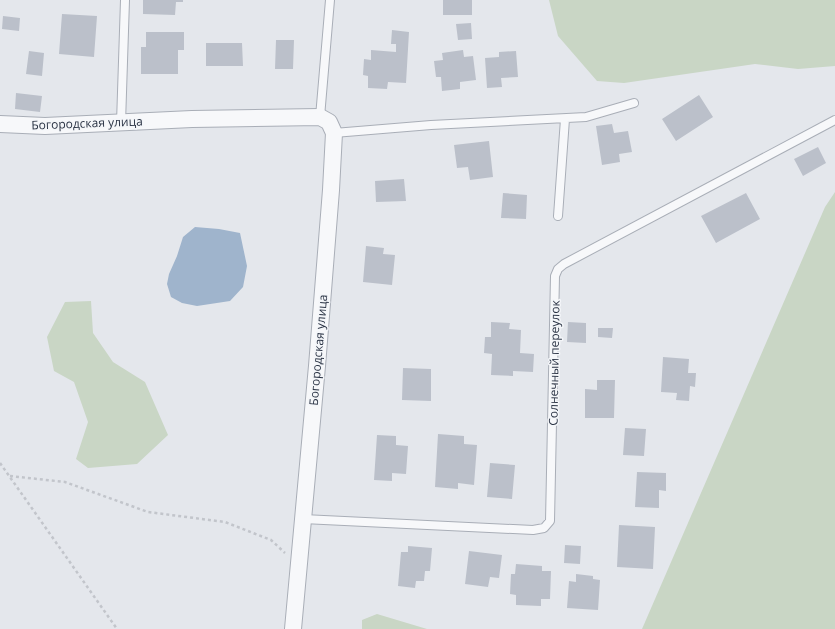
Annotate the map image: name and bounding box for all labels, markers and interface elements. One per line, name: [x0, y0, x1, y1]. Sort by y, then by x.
street label: Богородская улица: [31, 113, 143, 133]
street label: Богородская улица: [305, 294, 331, 406]
street label: Солнечный переулок: [544, 299, 564, 426]

